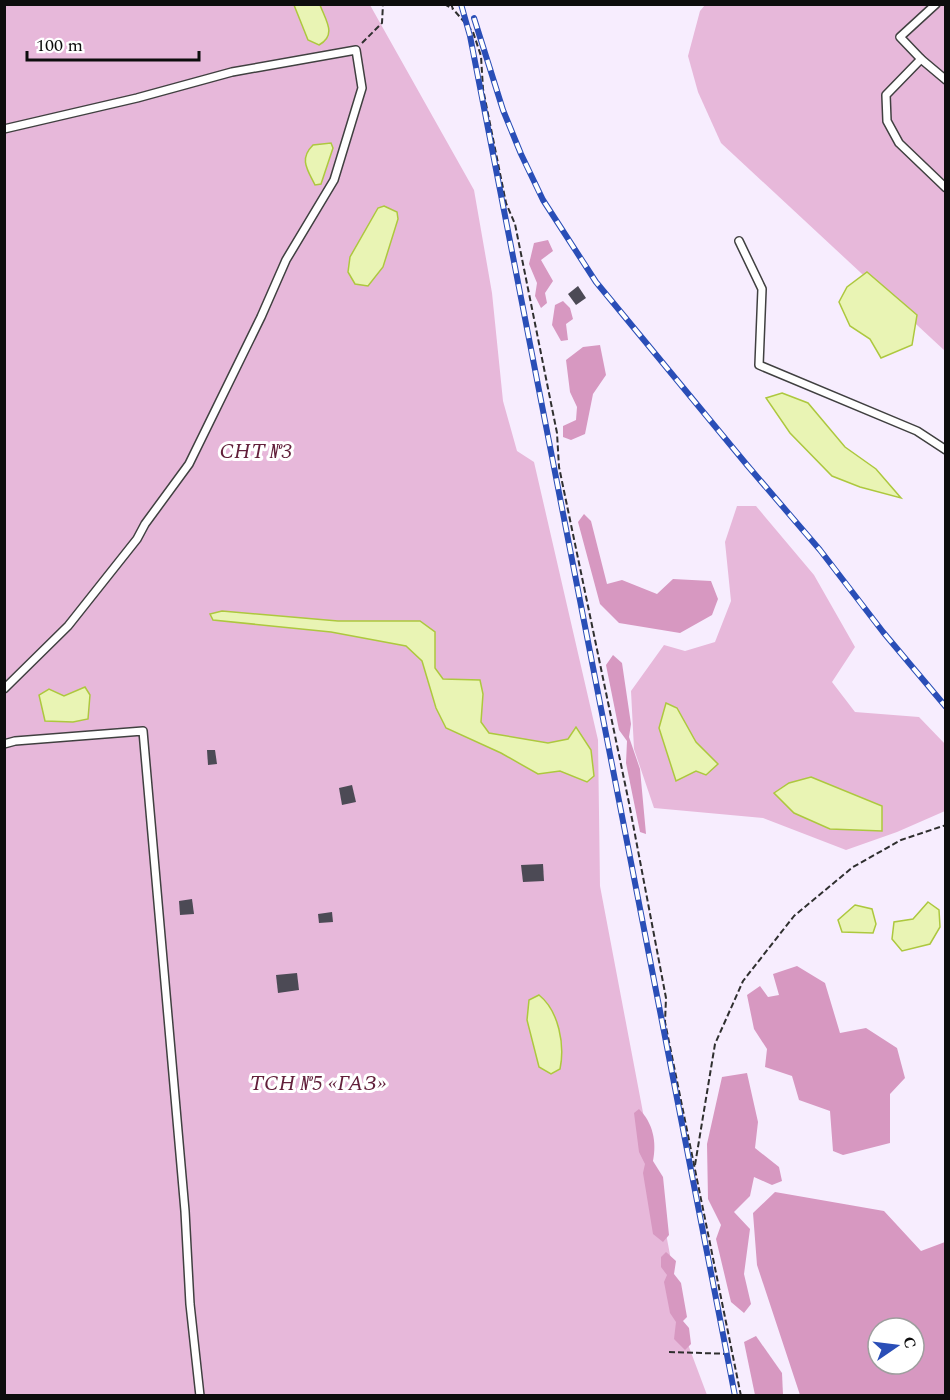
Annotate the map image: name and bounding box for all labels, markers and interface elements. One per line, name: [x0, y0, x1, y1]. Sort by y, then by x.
scale bar: [27, 24, 200, 62]
text: 100 m: [36, 32, 83, 59]
park label: СНТ №3: [219, 435, 293, 468]
park label: ТСН №5 «ГАЗ»: [250, 1067, 386, 1100]
north arrow: [866, 1316, 926, 1376]
text: С: [897, 1334, 923, 1351]

